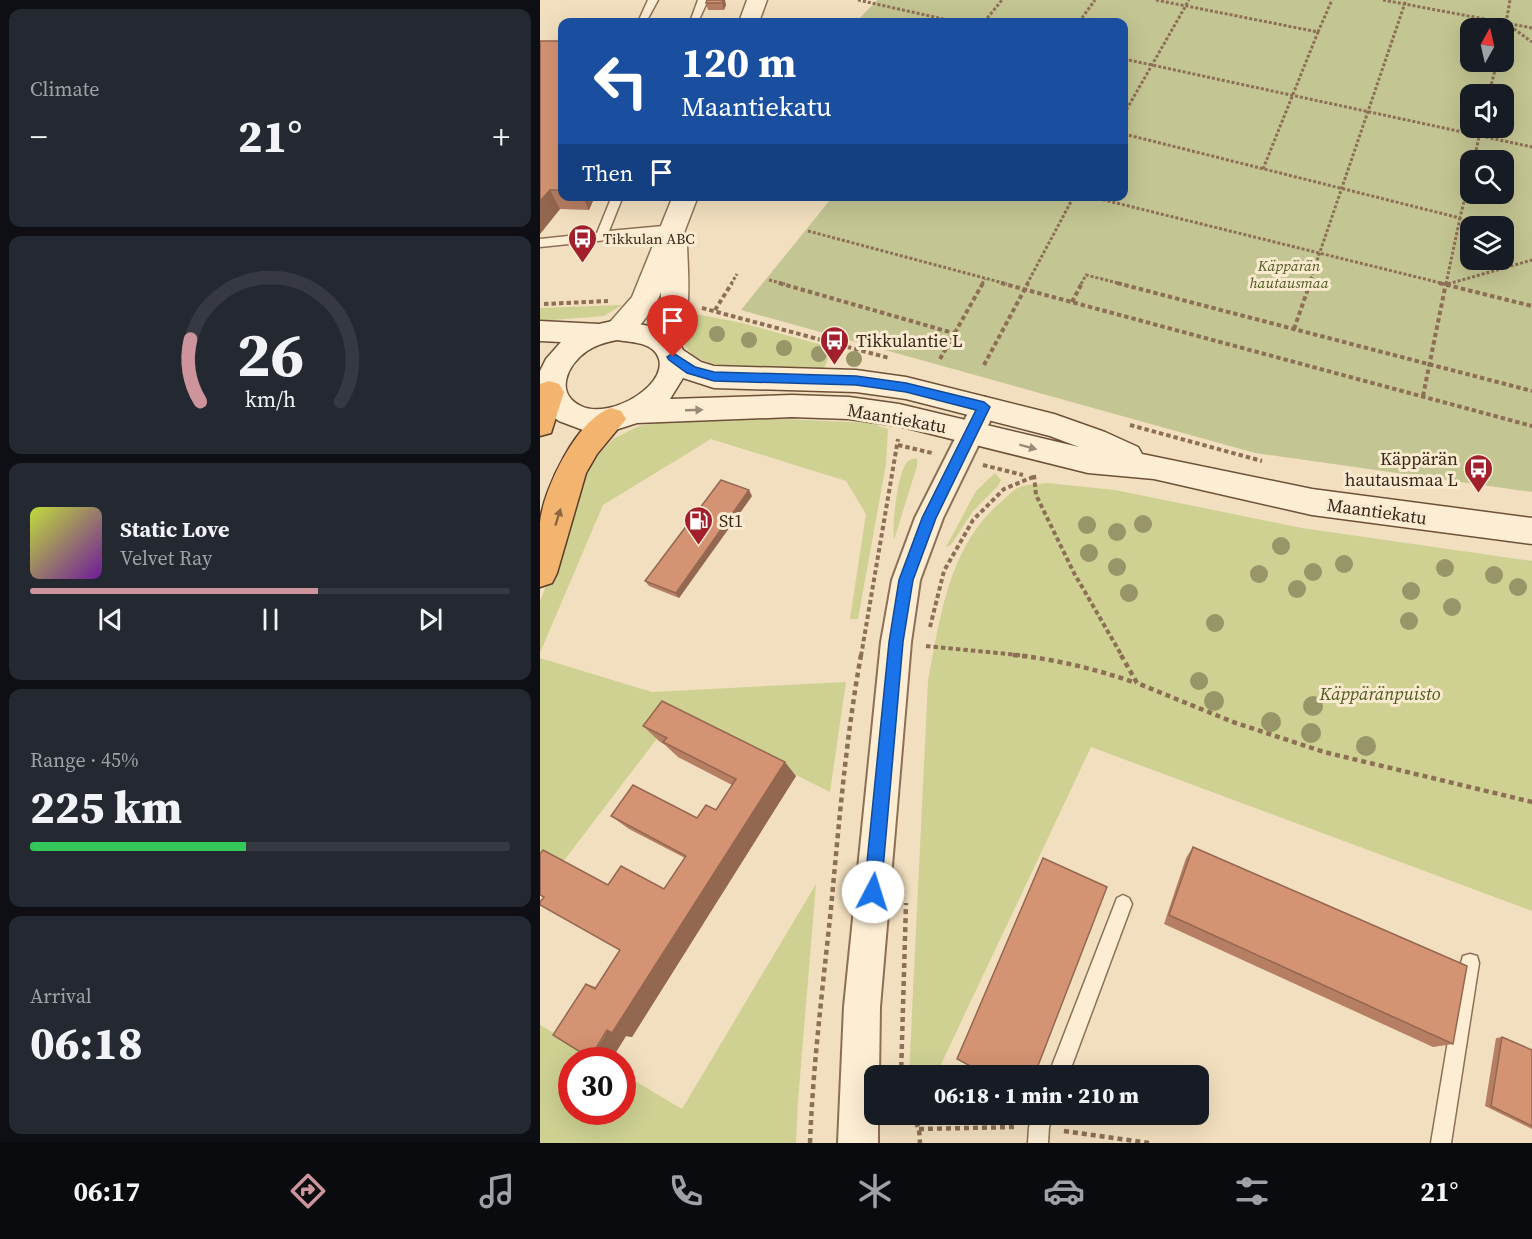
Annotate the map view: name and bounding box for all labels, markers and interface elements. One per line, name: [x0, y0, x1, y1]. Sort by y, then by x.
north arrow: [1460, 18, 1514, 72]
map controls: [1460, 18, 1514, 270]
text: 120 m: [681, 33, 796, 91]
icon: left: [582, 42, 660, 120]
text: Climate: [30, 75, 99, 103]
button: sound: [1460, 84, 1514, 138]
text: Maantiekatu: [681, 88, 832, 125]
text: 21°: [238, 105, 302, 167]
text: −: [30, 114, 48, 159]
text: +: [492, 114, 510, 159]
button: search: [1460, 150, 1514, 204]
icon: arrive: [645, 156, 678, 189]
text: Then: [582, 158, 633, 188]
button: layers: [1460, 216, 1514, 270]
bus stop icon: Tikkulan ABC: [566, 222, 598, 264]
place label: Tikkulan ABC: [603, 228, 695, 249]
park label: Käppärän hautausmaa: [1249, 255, 1329, 293]
pin: [647, 295, 698, 357]
icon: arrive: [656, 304, 689, 337]
text: 26: [236, 311, 304, 397]
bus stop icon: Tikkulantie L: [819, 324, 851, 366]
place label: Tikkulantie L: [856, 328, 963, 353]
text: km/h: [244, 385, 296, 414]
street label: Maantiekatu: [845, 397, 949, 439]
one-way arrow: [684, 405, 703, 415]
one-way arrow: [1019, 443, 1037, 453]
place label: Käppärän hautausmaa L: [1345, 446, 1458, 492]
bus stop icon: Käppärän hautausmaa L: [1463, 452, 1495, 494]
street label: Maantiekatu: [1325, 492, 1429, 530]
fuel station icon: St1: [682, 504, 714, 546]
one-way arrow: [554, 508, 563, 526]
place label: St1: [719, 508, 743, 533]
text: Static Love: [120, 514, 230, 544]
text: Velvet Ray: [120, 544, 212, 572]
icon: previous: [94, 603, 127, 636]
icon: pause: [254, 603, 287, 636]
icon: next: [414, 603, 447, 636]
park label: Käppäränpuisto: [1319, 681, 1441, 706]
text: Range · 45%: [30, 746, 139, 774]
text: 225 km: [30, 776, 182, 838]
position arrow: [841, 860, 905, 924]
text: Arrival: [30, 982, 92, 1010]
text: 06:18: [30, 1012, 143, 1074]
speed limit sign: 30: [558, 1047, 636, 1125]
text: 06:18 · 1 min · 210 m: [934, 1080, 1139, 1110]
icon: directions: [287, 1170, 329, 1212]
icon: music: [476, 1170, 518, 1212]
icon: phone: [665, 1170, 707, 1212]
icon: climate: [854, 1170, 896, 1212]
icon: car: [1043, 1170, 1085, 1212]
icon: filters: [1231, 1170, 1273, 1212]
text: 06:17: [73, 1173, 140, 1210]
text: 21°: [1420, 1173, 1458, 1210]

